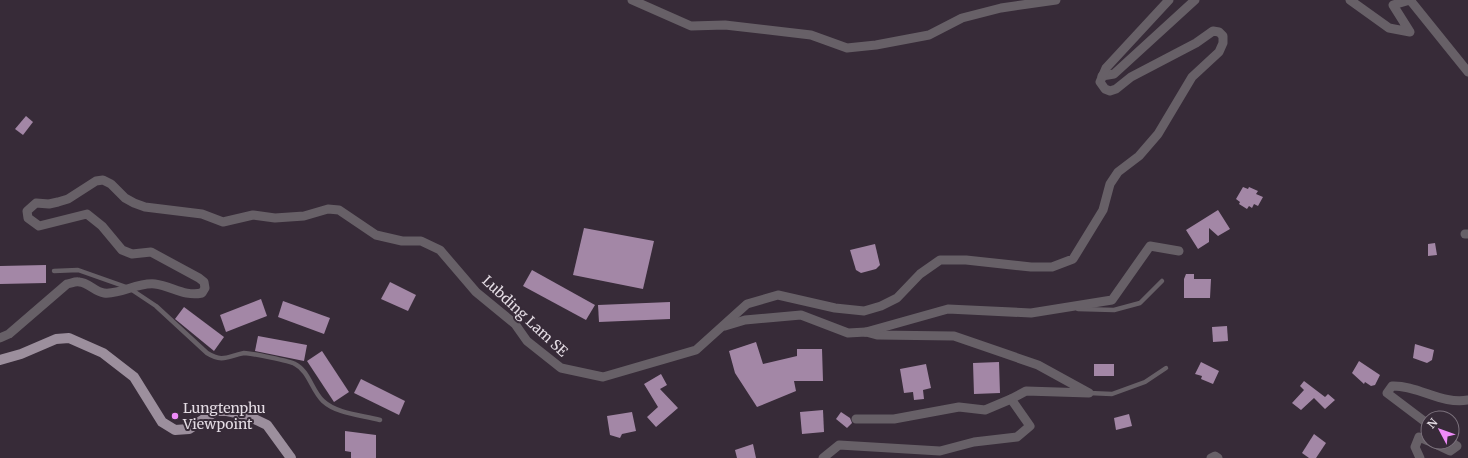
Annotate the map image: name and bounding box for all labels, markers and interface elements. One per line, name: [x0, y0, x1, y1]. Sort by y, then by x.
street label: Lubding Lam SE: [478, 272, 572, 360]
place label: Lungtenphu Viewpoint: [182, 399, 266, 433]
north arrow: [1420, 410, 1460, 450]
marker: Lungtenphu Viewpoint: [170, 411, 180, 421]
text: N: [1424, 415, 1441, 431]

